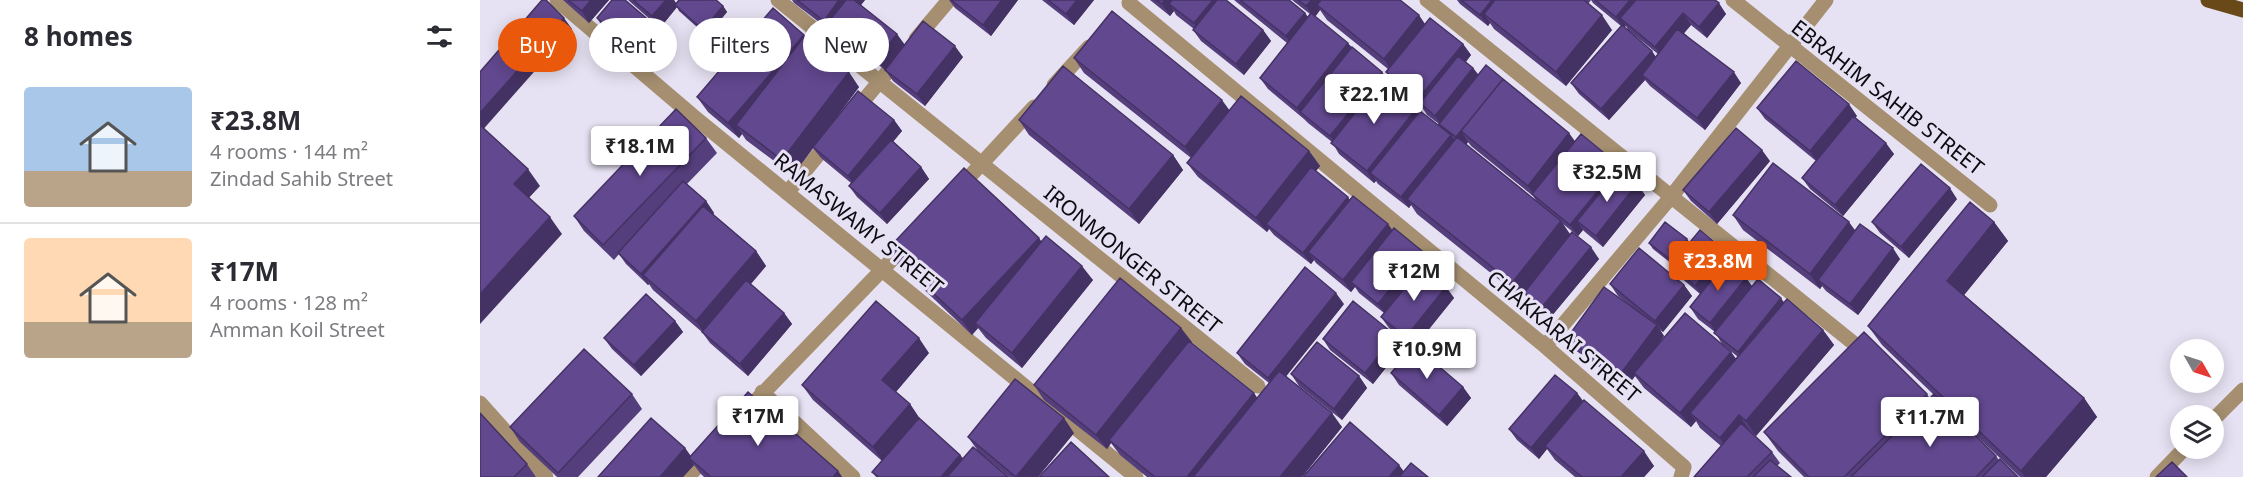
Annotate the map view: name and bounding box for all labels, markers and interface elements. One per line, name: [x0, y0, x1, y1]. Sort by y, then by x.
street label: EBRAHIM SAHIB STREET: [1786, 13, 1990, 181]
text: 8 homes: [24, 18, 133, 54]
chip: Buy: [498, 18, 577, 72]
chip: Rent: [589, 18, 677, 72]
chip: Filters: [689, 18, 791, 72]
chip: New: [803, 18, 889, 72]
icon: filters: [423, 20, 456, 53]
pin: ₹22.1M: [1325, 74, 1423, 125]
text: ₹22.1M: [1339, 80, 1409, 107]
text: ₹23.8M: [210, 102, 301, 138]
icon: home: [72, 111, 144, 183]
pin: ₹18.1M: [591, 126, 689, 177]
text: ₹18.1M: [605, 132, 675, 159]
text: 4 rooms · 144 m²: [210, 138, 368, 165]
street label: RAMASWAMY STREET: [768, 146, 950, 300]
pin: ₹32.5M: [1558, 152, 1656, 203]
text: ₹32.5M: [1572, 158, 1642, 185]
text: Zindad Sahib Street: [210, 165, 393, 192]
street label: IRONMONGER STREET: [1038, 179, 1228, 340]
pin: ₹23.8M: [1669, 241, 1767, 292]
text: ₹23.8M: [1683, 247, 1753, 274]
pin: ₹12M: [1378, 251, 1450, 302]
text: ₹17M: [210, 253, 279, 289]
text: ₹12M: [1387, 257, 1441, 284]
icon: home: [72, 262, 144, 334]
street label: CHAKKARAI STREET: [1481, 264, 1647, 409]
text: 4 rooms · 128 m²: [210, 289, 368, 316]
text: Amman Koil Street: [210, 316, 385, 343]
pin: ₹10.9M: [1378, 329, 1476, 380]
text: ₹10.9M: [1392, 335, 1462, 362]
north arrow: [2170, 339, 2224, 393]
map controls: [2170, 339, 2224, 459]
pin: ₹17M: [722, 396, 794, 447]
pin: ₹11.7M: [1881, 397, 1979, 448]
text: ₹17M: [731, 402, 785, 429]
text: ₹11.7M: [1895, 403, 1965, 430]
button: layers: [2170, 405, 2224, 459]

